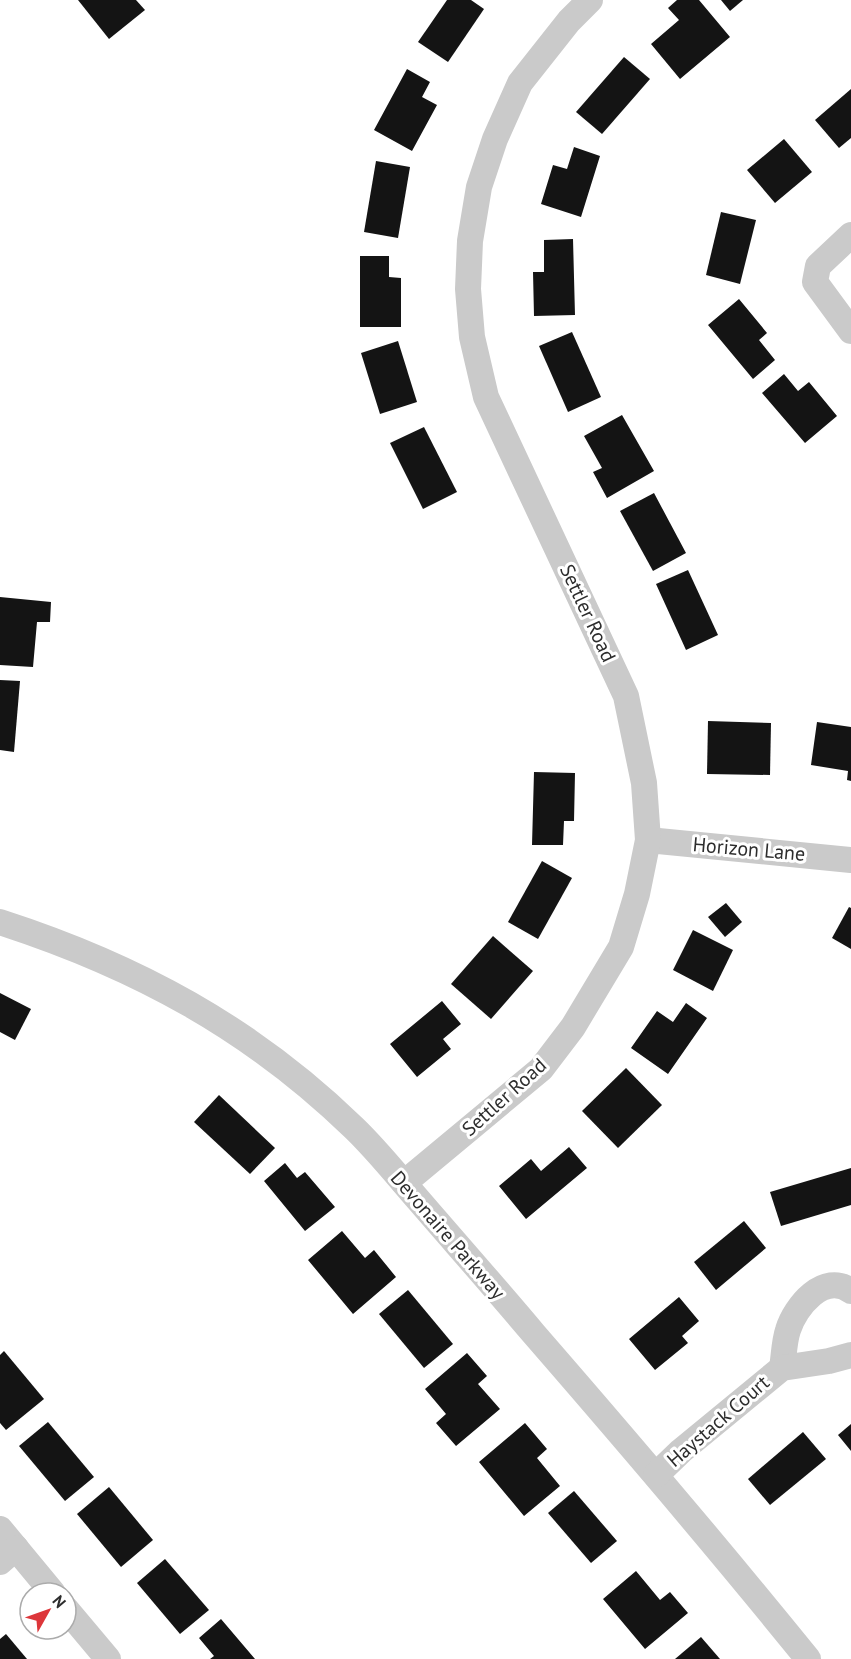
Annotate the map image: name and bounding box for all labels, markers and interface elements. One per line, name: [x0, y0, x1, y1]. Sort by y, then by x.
street label: Settler Road: [554, 560, 622, 666]
street label: Horizon Lane: [692, 831, 806, 867]
street label: Settler Road: [456, 1052, 552, 1142]
street label: Devonaire Parkway: [385, 1165, 511, 1305]
street label: Haystack Court: [661, 1369, 775, 1473]
north arrow: [18, 1581, 78, 1641]
text: N: [48, 1591, 71, 1612]

